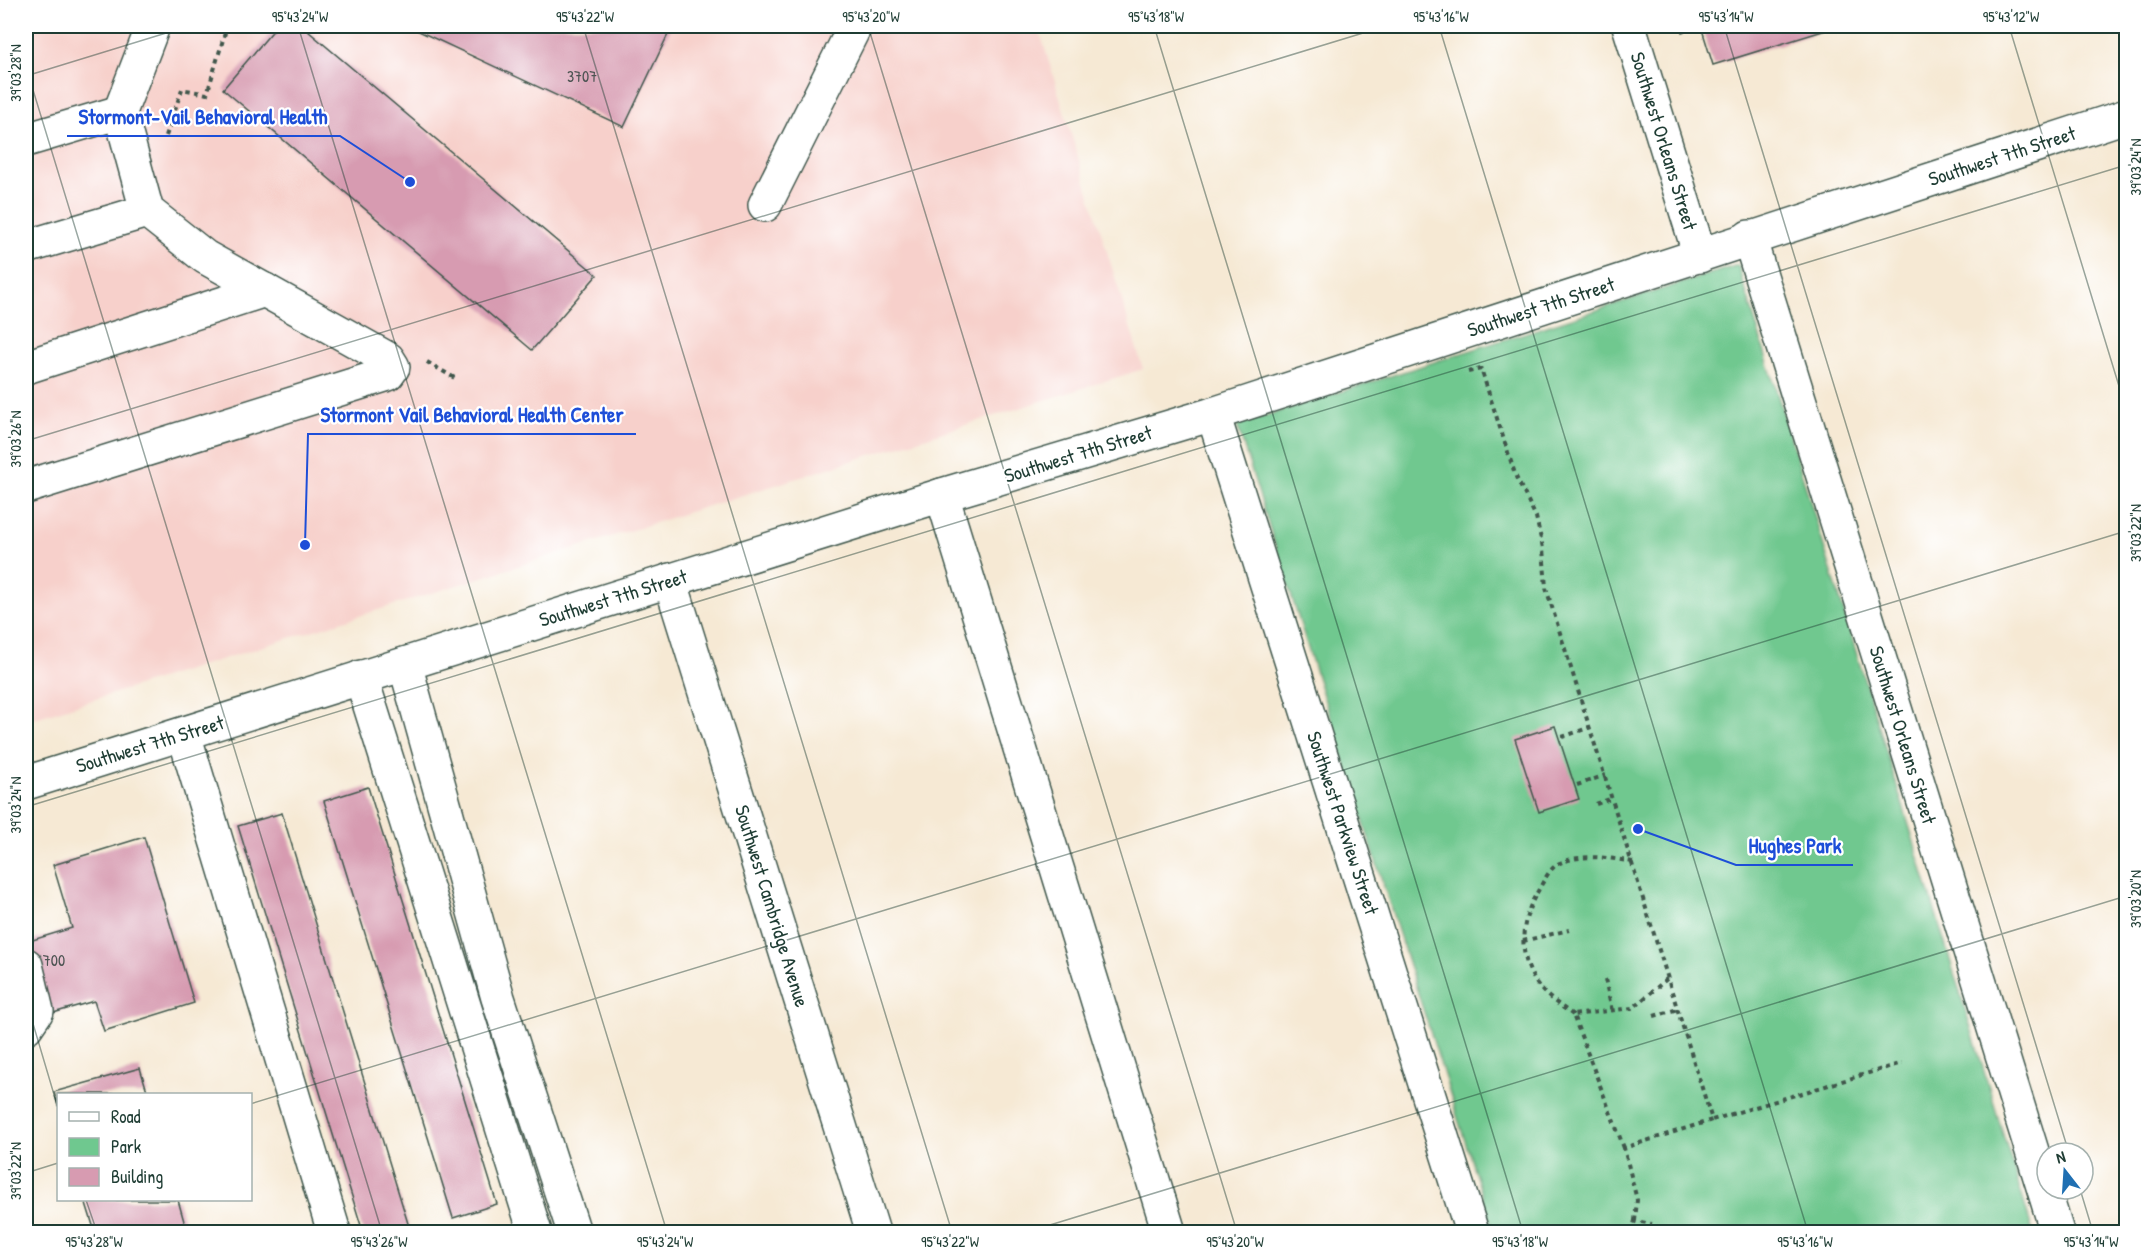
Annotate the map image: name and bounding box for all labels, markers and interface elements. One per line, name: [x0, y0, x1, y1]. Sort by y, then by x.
text: 95°43'24"W: [272, 6, 329, 27]
text: 95°43'22"W: [556, 6, 615, 27]
text: 95°43'20"W: [842, 6, 901, 27]
text: 95°43'18"W: [1128, 6, 1185, 27]
text: 95°43'16"W: [1413, 6, 1469, 27]
text: 95°43'14"W: [1699, 6, 1754, 27]
text: 95°43'12"W: [1983, 6, 2040, 27]
text: 39°03'28"N: [5, 44, 26, 102]
street label: Southwest Orleans Street: [1625, 49, 1705, 234]
house number: 3707: [567, 65, 597, 87]
callout: Stormont-Vail Behavioral Health: [67, 97, 340, 136]
text: Stormont-Vail Behavioral Health: [79, 102, 328, 131]
street label: Southwest 7th Street: [1925, 119, 2080, 192]
text: 39°03'24"N: [2125, 139, 2146, 195]
street label: Southwest 7th Street: [1464, 270, 1619, 343]
callout: Stormont Vail Behavioral Health Center: [308, 395, 636, 434]
text: Stormont Vail Behavioral Health Center: [320, 400, 624, 429]
text: 39°03'26"N: [5, 410, 26, 468]
street label: Southwest 7th Street: [1001, 418, 1156, 489]
text: 39°03'22"N: [2125, 504, 2146, 562]
street label: Southwest 7th Street: [536, 562, 691, 633]
street label: Southwest Orleans Street: [1864, 643, 1944, 828]
street label: Southwest 7th Street: [73, 708, 228, 779]
street label: Southwest Parkview Street: [1301, 728, 1386, 919]
text: 39°03'24"N: [5, 777, 26, 833]
street label: Southwest Cambridge Avenue: [729, 802, 816, 1010]
callout: Hughes Park: [1736, 826, 1853, 865]
text: Hughes Park: [1749, 831, 1842, 861]
text: 39°03'20"N: [2125, 870, 2146, 928]
house number: 700: [43, 949, 65, 971]
legend: [57, 1093, 252, 1201]
text: Road: [111, 1104, 141, 1129]
text: Park: [111, 1134, 142, 1159]
north arrow: [2035, 1141, 2095, 1201]
text: 39°03'22"N: [5, 1142, 26, 1200]
text: N: [2053, 1145, 2068, 1168]
text: Building: [111, 1164, 163, 1189]
text: 95°43'28"W: [65, 1231, 123, 1252]
text: 95°43'26"W: [351, 1231, 408, 1252]
text: 95°43'24"W: [637, 1231, 694, 1252]
text: 95°43'22"W: [921, 1231, 980, 1252]
text: 95°43'20"W: [1206, 1231, 1265, 1252]
text: 95°43'18"W: [1492, 1231, 1549, 1252]
text: 95°43'16"W: [1777, 1231, 1833, 1252]
text: 95°43'14"W: [2064, 1231, 2119, 1252]

